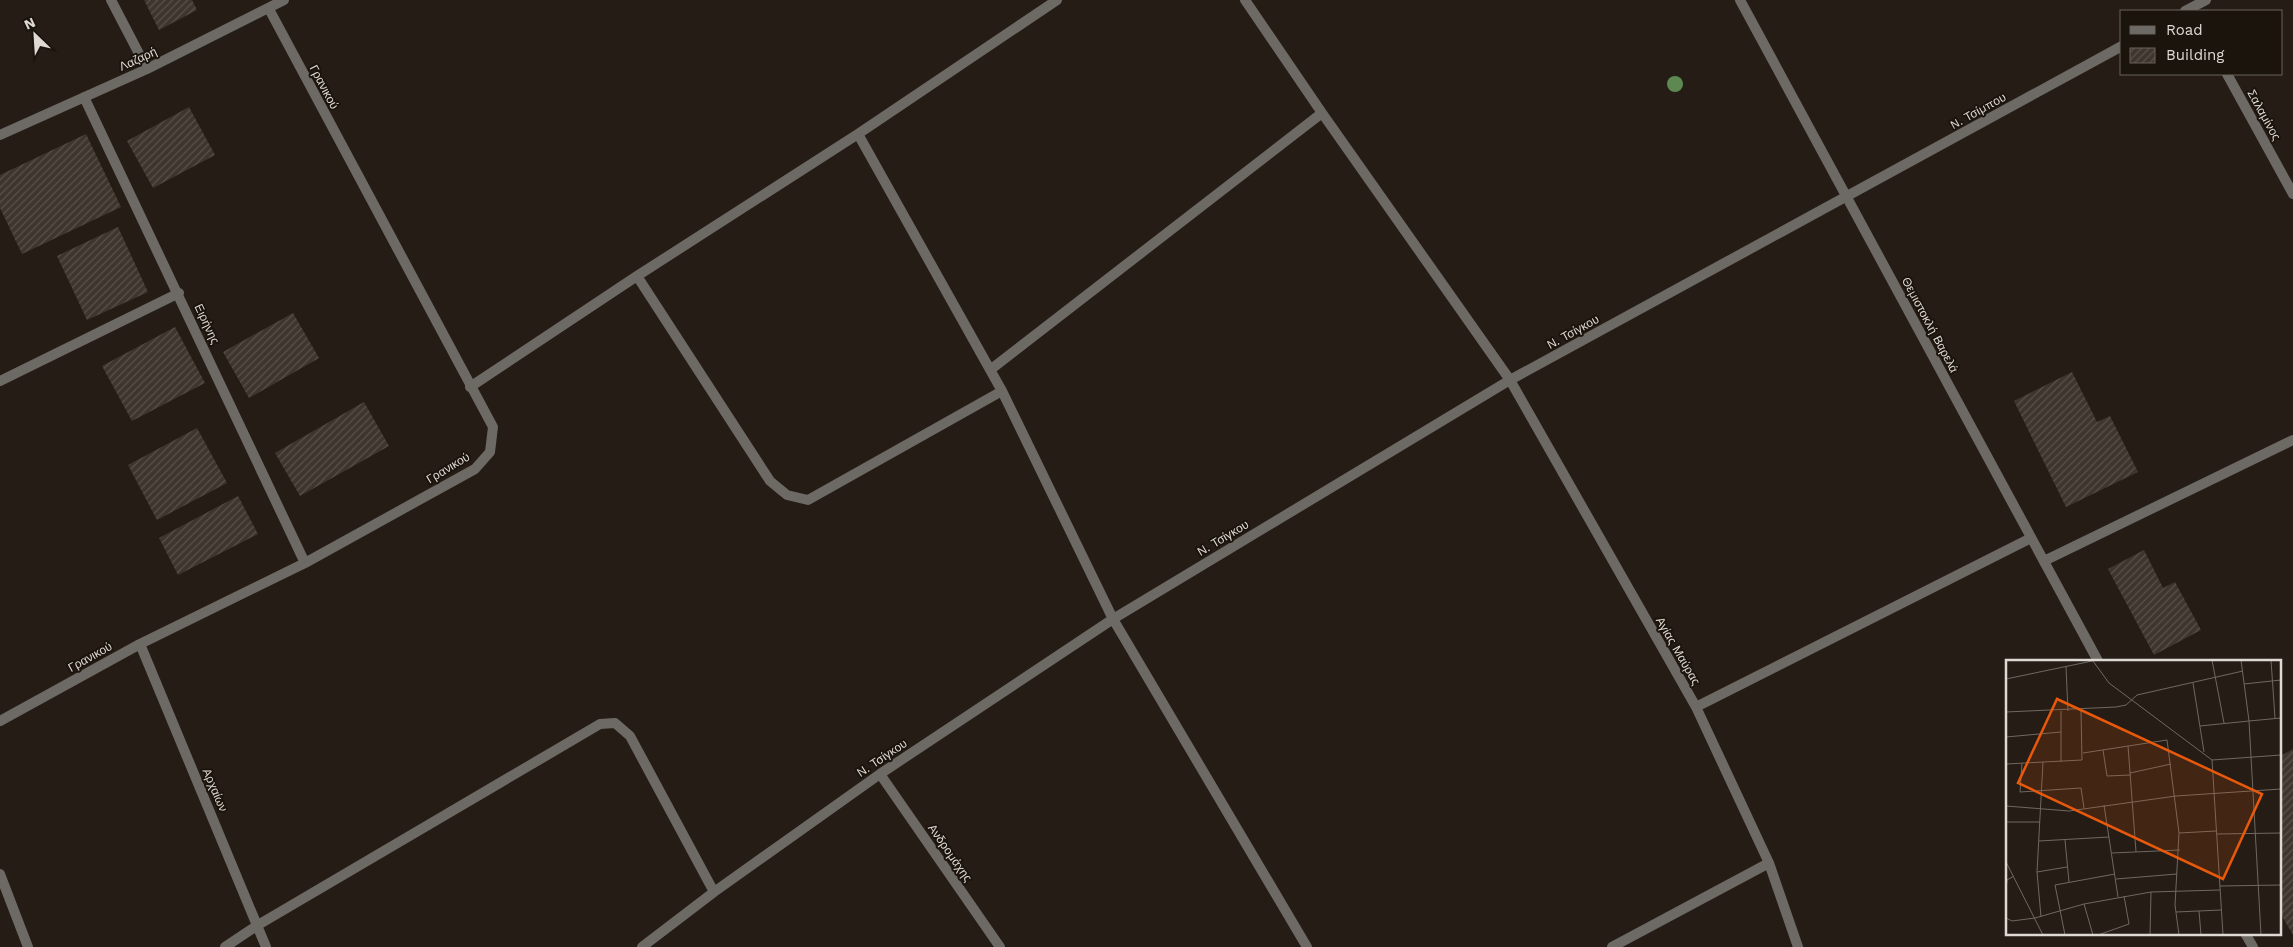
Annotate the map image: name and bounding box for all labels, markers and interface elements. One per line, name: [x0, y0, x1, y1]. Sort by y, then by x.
north arrow: [10, 10, 60, 60]
legend: [2120, 10, 2283, 75]
text: N: [21, 14, 38, 33]
text: Road: [2166, 21, 2203, 39]
street label: Λαζαρή: [117, 44, 159, 74]
text: Building: [2166, 46, 2224, 64]
street label: Γρανικού: [307, 62, 341, 112]
street label: Σαλαμίνος: [2244, 87, 2284, 143]
street label: N. Τσίμπου: [1948, 90, 2008, 132]
street label: Θεμιστοκλή Βαρελά: [1899, 275, 1961, 375]
street label: Ειρήνης: [192, 302, 222, 346]
street label: Ν. Τσίγκου: [1545, 312, 1601, 352]
street label: Γρανικού: [424, 450, 472, 486]
street label: Ν. Τσίγκου: [1195, 517, 1251, 559]
street label: Αγίας Μαύρας: [1653, 614, 1703, 688]
street label: Γρανικού: [66, 639, 114, 675]
inset map: [2006, 660, 2280, 934]
street label: Ν. Τσίγκου: [854, 736, 910, 780]
street label: Αρχαίων: [200, 766, 230, 814]
street label: Ανδρομάχης: [925, 821, 975, 885]

